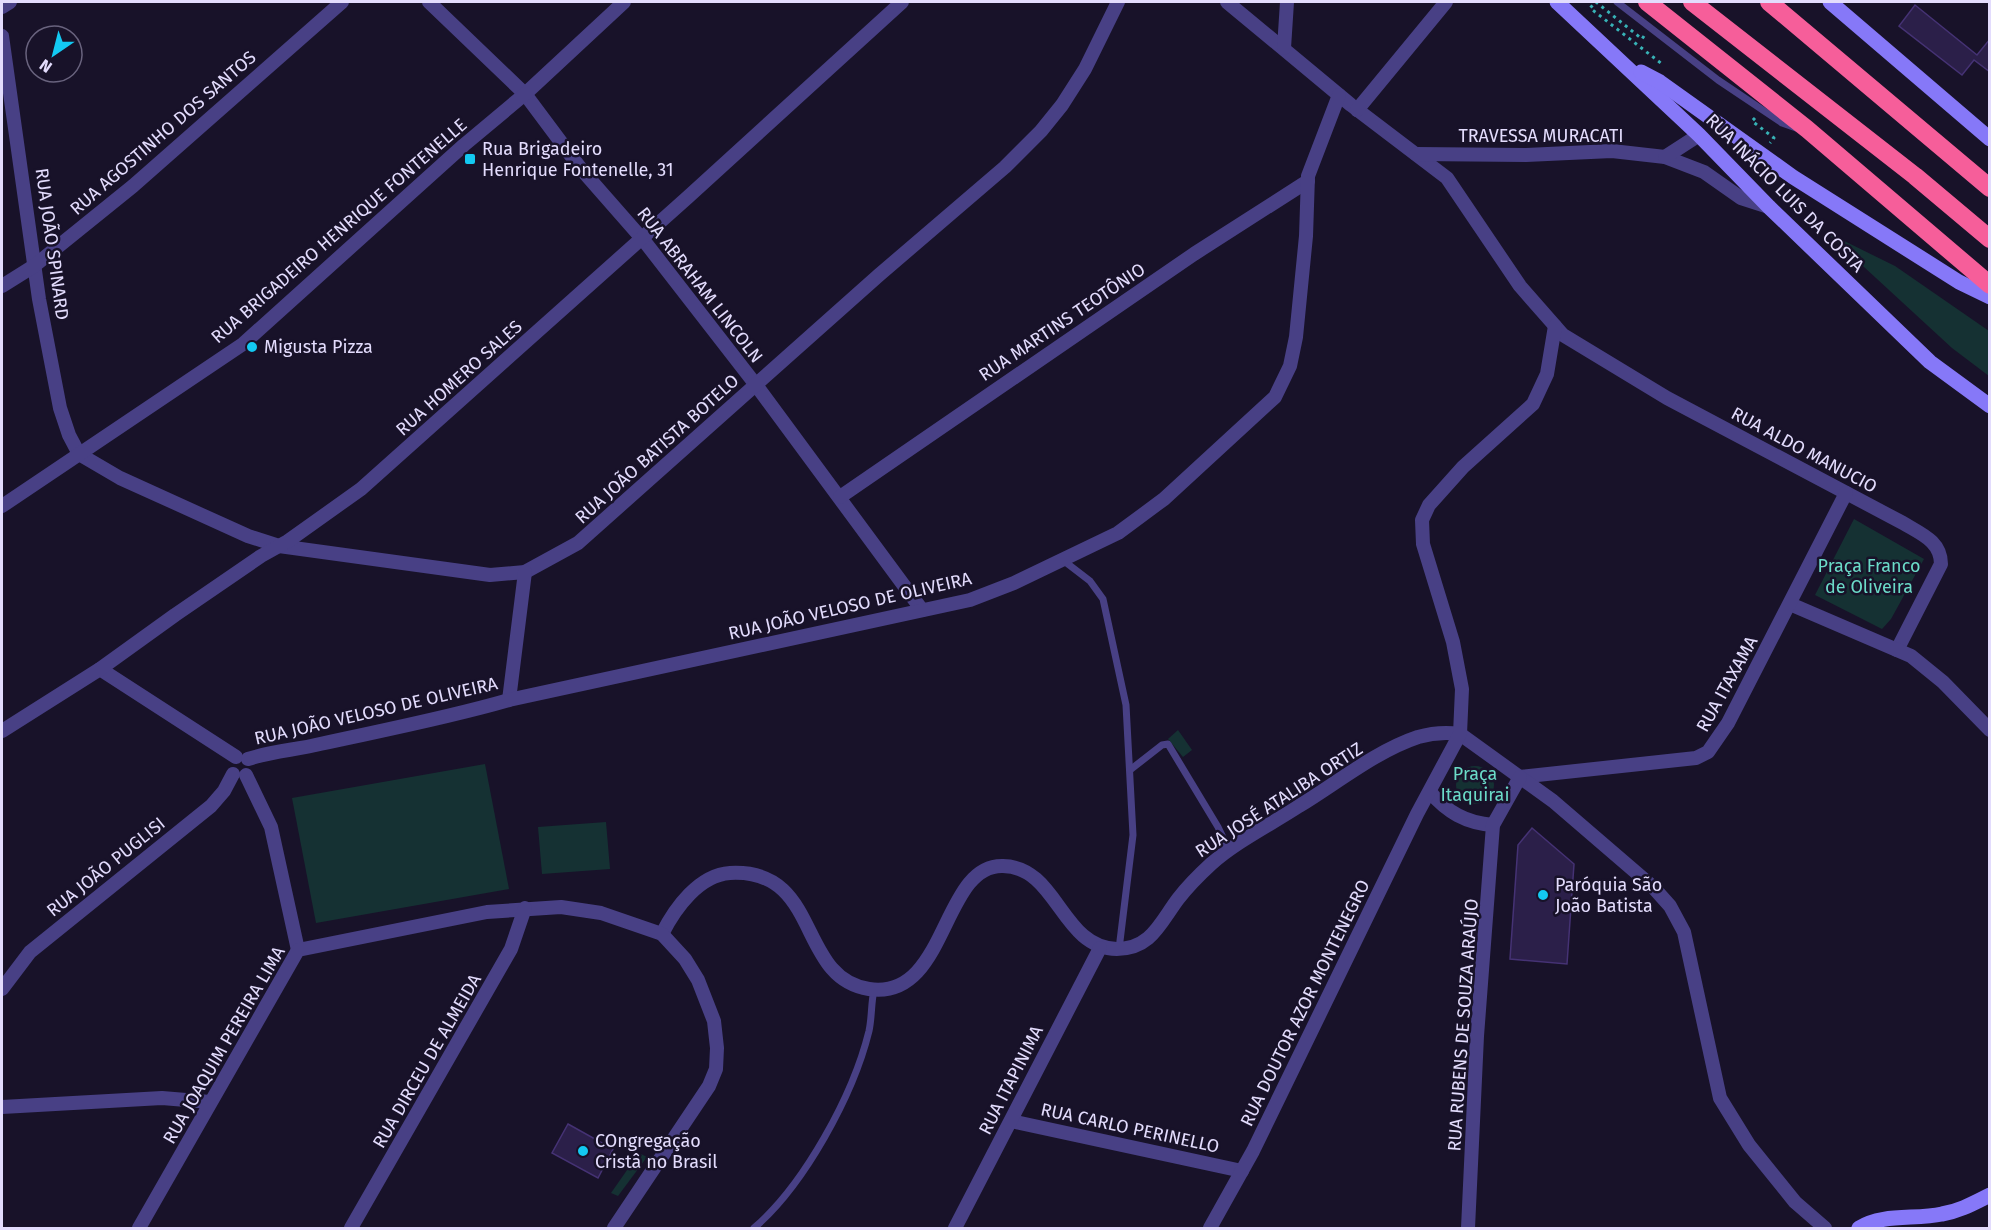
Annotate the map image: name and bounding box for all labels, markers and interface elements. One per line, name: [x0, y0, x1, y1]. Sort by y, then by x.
north arrow: [24, 24, 84, 84]
street label: RUA AGOSTINHO DOS SANTOS: [66, 46, 261, 220]
text: N: [36, 55, 55, 77]
street label: RUA INÁCIO LUIS DA COSTA: [1701, 108, 1870, 277]
street label: RUA BRIGADEIRO HENRIQUE FONTENELLE: [207, 114, 471, 348]
street label: TRAVESSA MURACATI: [1458, 125, 1624, 147]
place label: Rua Brigadeiro Henrique Fontenelle, 31: [482, 138, 674, 181]
marker: Rua Brigadeiro Henrique Fontenelle, 31: [463, 152, 477, 166]
street label: RUA JOÃO SPINARD: [30, 166, 75, 321]
street label: RUA ABRAHAM LINCOLN: [632, 203, 768, 367]
street label: RUA MARTINS TEOTÔNIO: [975, 258, 1149, 386]
street label: RUA HOMERO SALES: [391, 315, 527, 440]
place label: Migusta Pizza: [264, 336, 373, 358]
marker: Migusta Pizza: [245, 340, 259, 354]
street label: RUA JOÃO BATISTA BOTELO: [570, 369, 743, 528]
street label: RUA ALDO MANUCIO: [1727, 402, 1881, 498]
park label: Praça Franco de Oliveira: [1818, 555, 1920, 598]
street label: RUA JOÃO VELOSO DE OLIVEIRA: [726, 566, 974, 645]
street label: RUA ITAXAMA: [1692, 632, 1763, 736]
street label: RUA JOÃO VELOSO DE OLIVEIRA: [252, 671, 500, 750]
street label: RUA JOSÉ ATALIBA ORTIZ: [1191, 737, 1367, 862]
park label: Praça Itaquirai: [1441, 763, 1509, 806]
street label: RUA JOÃO PUGLISI: [42, 812, 170, 921]
place label: Paróquia São João Batista: [1555, 874, 1662, 917]
street label: RUA DOUTOR AZOR MONTENEGRO: [1236, 876, 1374, 1130]
marker: Paróquia São João Batista: [1536, 888, 1550, 902]
street label: RUA RUBENS DE SOUZA ARAÚJO: [1442, 898, 1483, 1152]
street label: RUA JOAQUIM PEREIRA LIMA: [158, 942, 290, 1148]
street label: RUA DIRCEU DE ALMEIDA: [368, 969, 486, 1152]
street label: RUA ITAPINIMA: [974, 1021, 1048, 1138]
street label: RUA CARLO PERINELLO: [1039, 1098, 1221, 1158]
place label: COngregação Cristâ no Brasil: [595, 1130, 718, 1173]
marker: COngregação Cristâ no Brasil: [576, 1144, 590, 1158]

